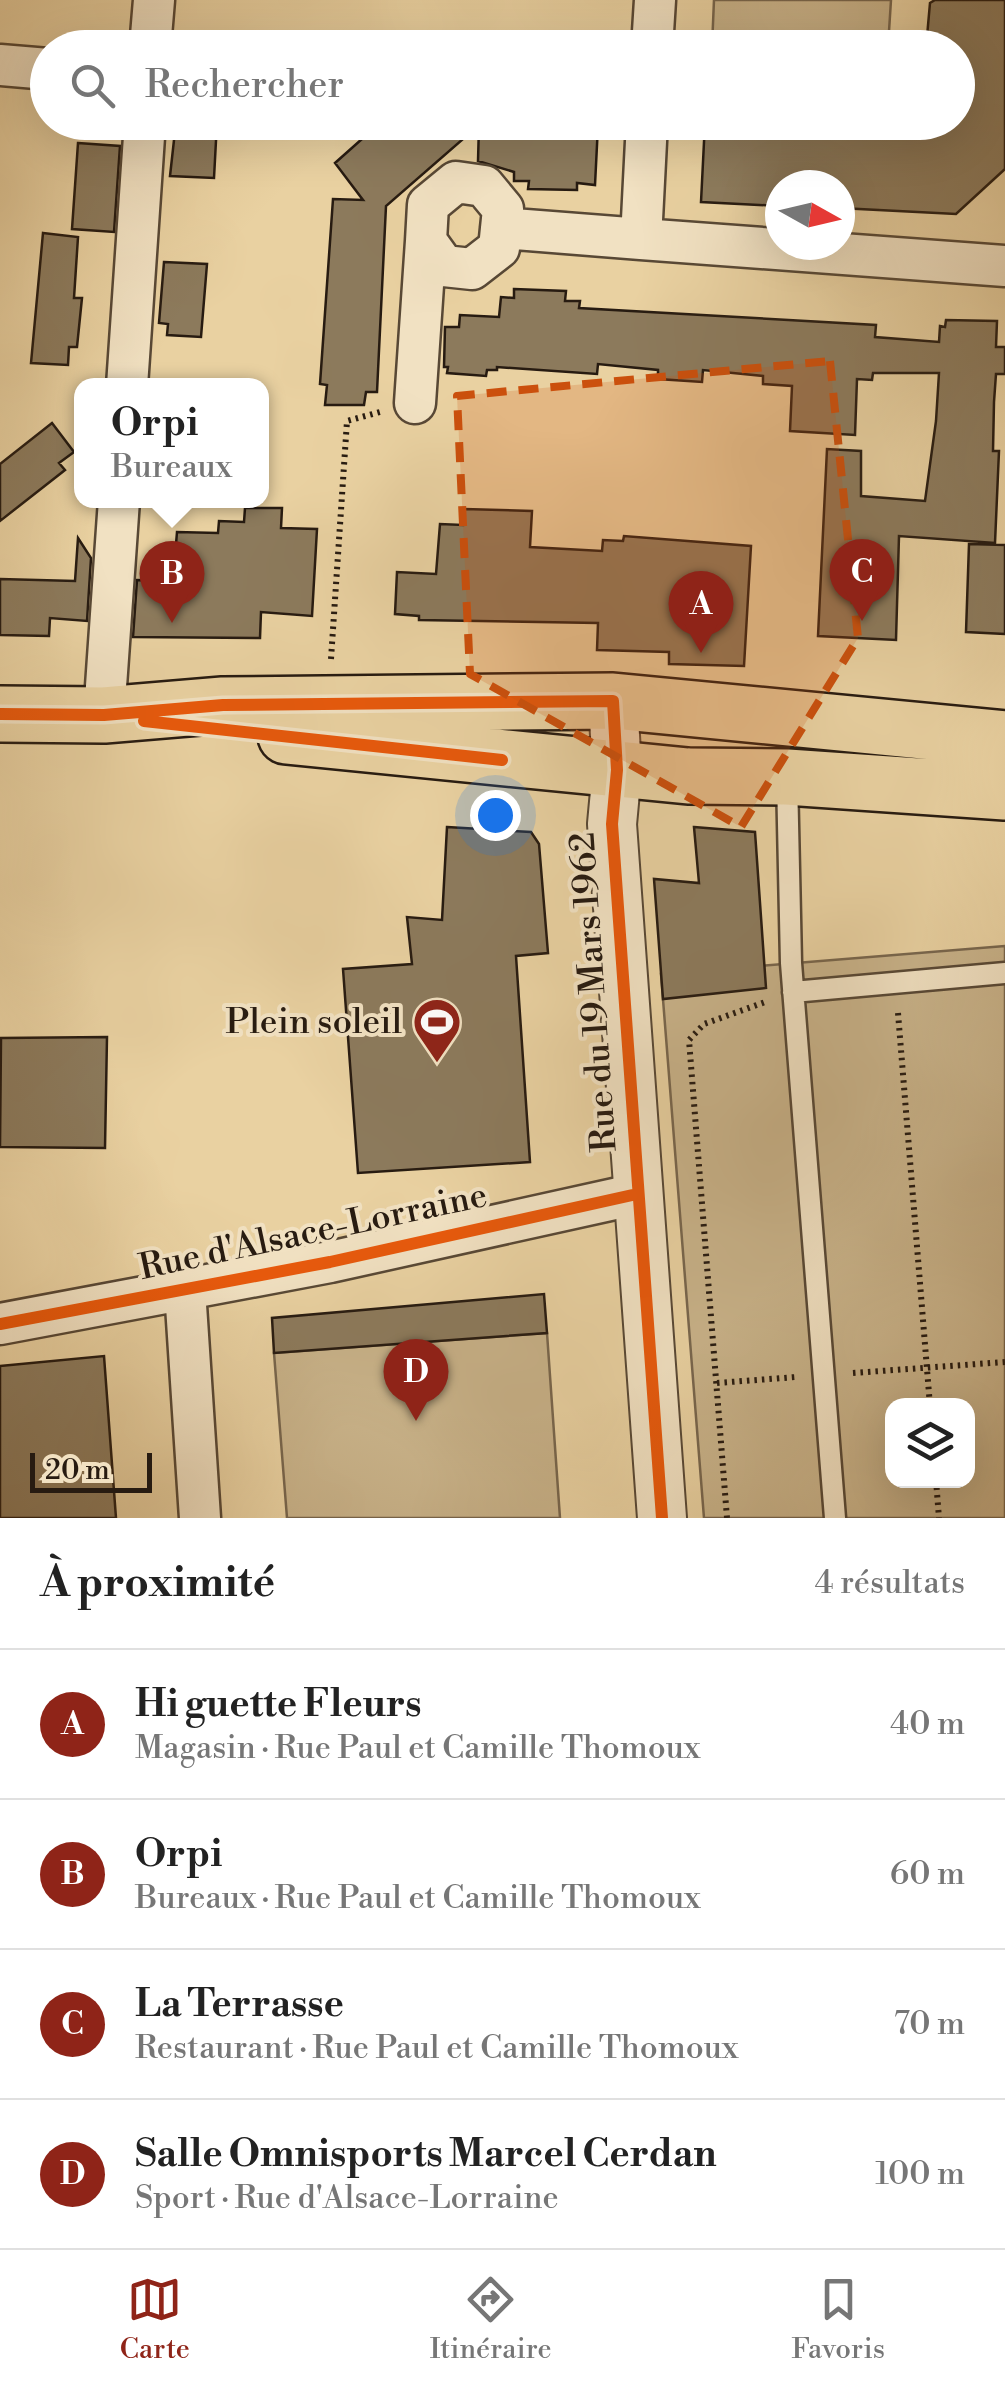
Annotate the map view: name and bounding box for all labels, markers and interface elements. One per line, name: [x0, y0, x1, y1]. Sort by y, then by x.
search box: [30, 30, 975, 140]
icon: search: [65, 58, 120, 113]
text: Rechercher: [145, 62, 344, 109]
north arrow: [765, 170, 855, 260]
popup: [74, 378, 269, 508]
text: Orpi: [111, 400, 198, 447]
text: Bureaux: [111, 447, 232, 487]
pin: C: [830, 538, 894, 621]
pin: B: [140, 540, 204, 623]
pin: A: [668, 570, 734, 653]
your location: [470, 790, 521, 841]
street label: Rue du 19 Mars 1962: [561, 830, 627, 1154]
sports icon: Plein soleil: [411, 996, 463, 1064]
place label: Plein soleil: [225, 1001, 402, 1044]
street label: Rue d'Alsace-Lorraine: [135, 1174, 491, 1290]
pin: D: [384, 1338, 448, 1421]
map controls: [885, 1398, 975, 1488]
button: layers: [885, 1398, 975, 1488]
scale bar: [30, 1448, 152, 1492]
text: 20 m: [45, 1453, 110, 1488]
text: À proximité: [40, 1557, 275, 1610]
text: 4 résultats: [815, 1563, 965, 1603]
text: Hi guette Fleurs: [135, 1681, 422, 1728]
text: A: [61, 1704, 84, 1744]
text: 40 m: [890, 1704, 965, 1744]
text: Magasin · Rue Paul et Camille Thomoux: [135, 1728, 700, 1768]
text: Orpi: [135, 1831, 222, 1878]
text: B: [60, 1854, 85, 1894]
text: 60 m: [890, 1854, 965, 1894]
text: Bureaux · Rue Paul et Camille Thomoux: [135, 1878, 700, 1918]
text: La Terrasse: [135, 1981, 344, 2028]
text: C: [61, 2004, 84, 2044]
text: 70 m: [894, 2004, 965, 2044]
text: Restaurant · Rue Paul et Camille Thomoux: [135, 2028, 738, 2068]
text: Salle Omnisports Marcel Cerdan: [135, 2131, 717, 2178]
text: D: [60, 2154, 85, 2194]
text: 100 m: [875, 2154, 965, 2194]
text: Sport · Rue d'Alsace-Lorraine: [135, 2178, 559, 2218]
tab: Carte: [120, 2272, 190, 2367]
tab: Itinéraire: [430, 2272, 552, 2367]
tab: Favoris: [791, 2272, 885, 2367]

